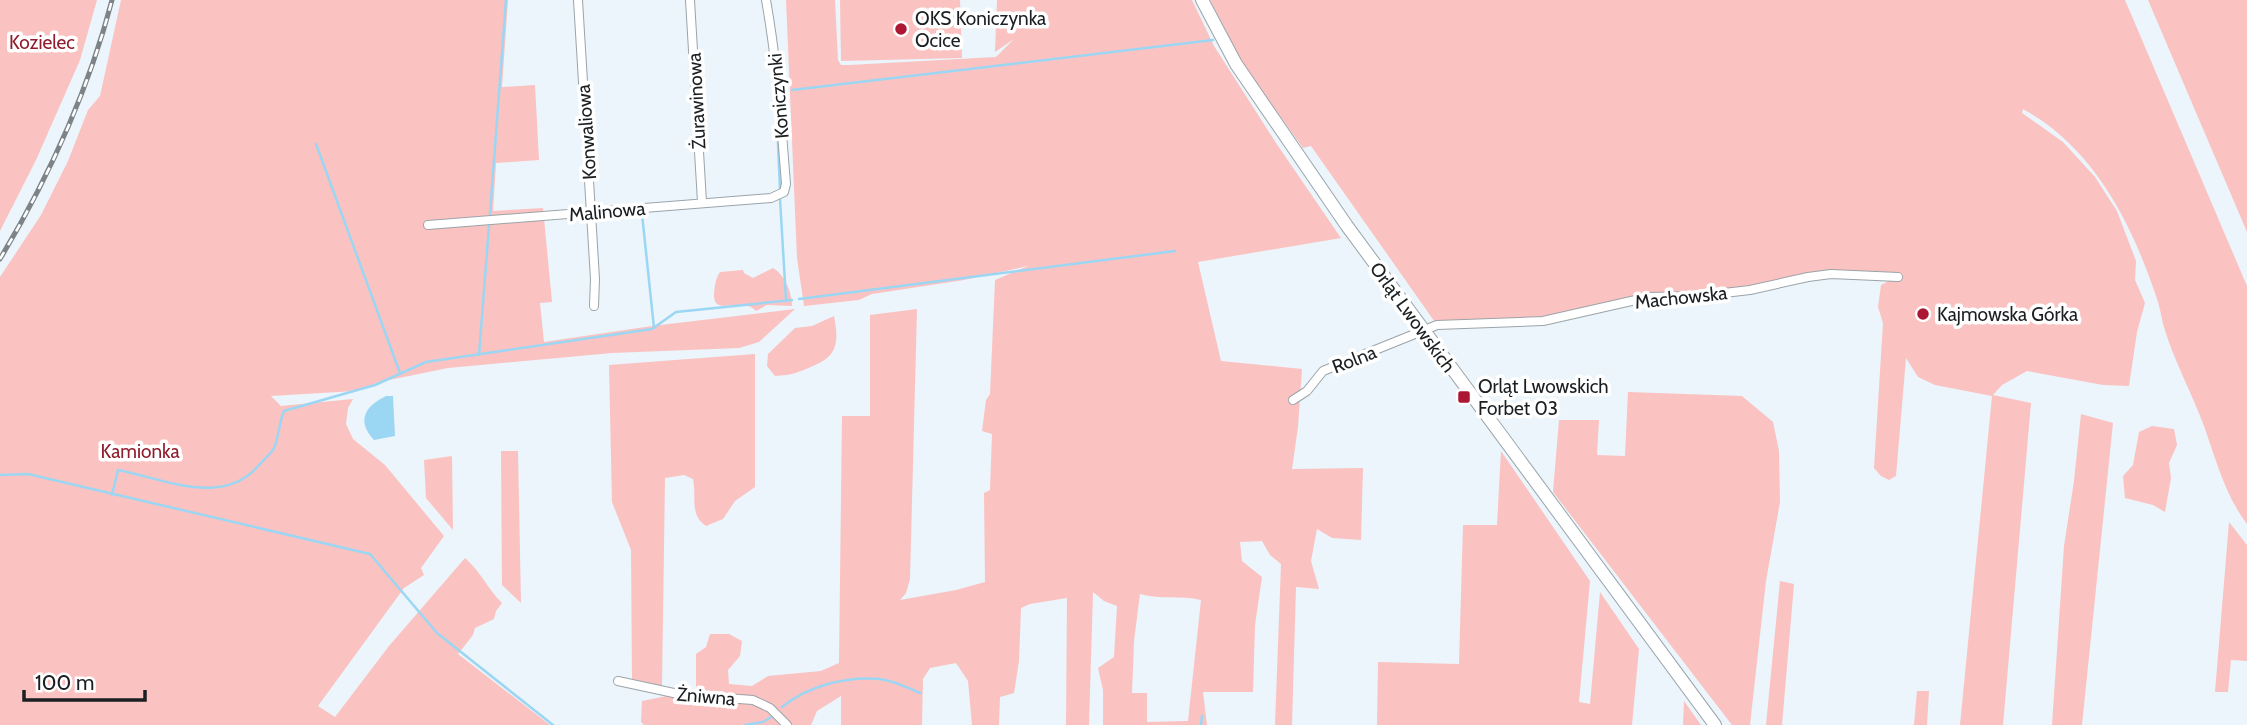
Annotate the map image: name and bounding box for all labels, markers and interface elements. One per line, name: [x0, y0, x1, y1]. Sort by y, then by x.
place label: OKS Koniczynka Ocice: [915, 7, 1046, 52]
marker: OKS Koniczynka Ocice: [893, 21, 909, 37]
park label: Kozielec: [9, 31, 75, 54]
street label: Żurawinowa: [682, 52, 711, 150]
street label: Koniczynki: [763, 52, 794, 140]
street label: Konwaliowa: [572, 84, 601, 180]
street label: Malinowa: [568, 197, 646, 226]
street label: Orląt Lwowskich: [1365, 258, 1460, 377]
street label: Machowska: [1634, 281, 1728, 314]
place label: Kajmowska Górka: [1937, 303, 2078, 326]
marker: Kajmowska Górka: [1915, 306, 1931, 322]
street label: Rolna: [1329, 341, 1380, 378]
place label: Orląt Lwowskich Forbet 03: [1478, 375, 1609, 420]
marker: Orląt Lwowskich Forbet 03: [1456, 389, 1472, 405]
park label: Kamionka: [100, 440, 180, 463]
scale bar: [24, 658, 145, 702]
text: 100 m: [35, 670, 94, 695]
street label: Żniwna: [676, 682, 736, 711]

